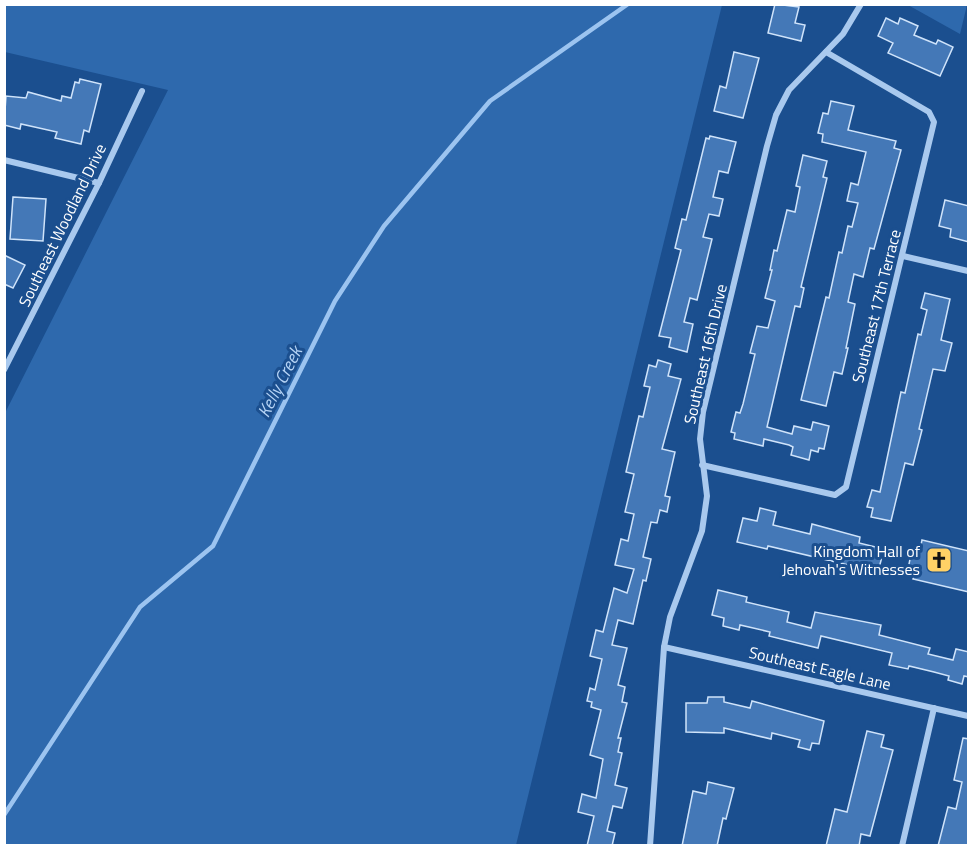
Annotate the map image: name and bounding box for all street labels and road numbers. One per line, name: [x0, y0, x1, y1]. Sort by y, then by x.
street label: Southeast Woodland Drive: [12, 139, 112, 311]
street label: Southeast 17th Terrace: [845, 227, 907, 385]
street label: Southeast 16th Drive: [677, 282, 733, 426]
street label: Southeast Eagle Lane: [747, 640, 893, 696]

